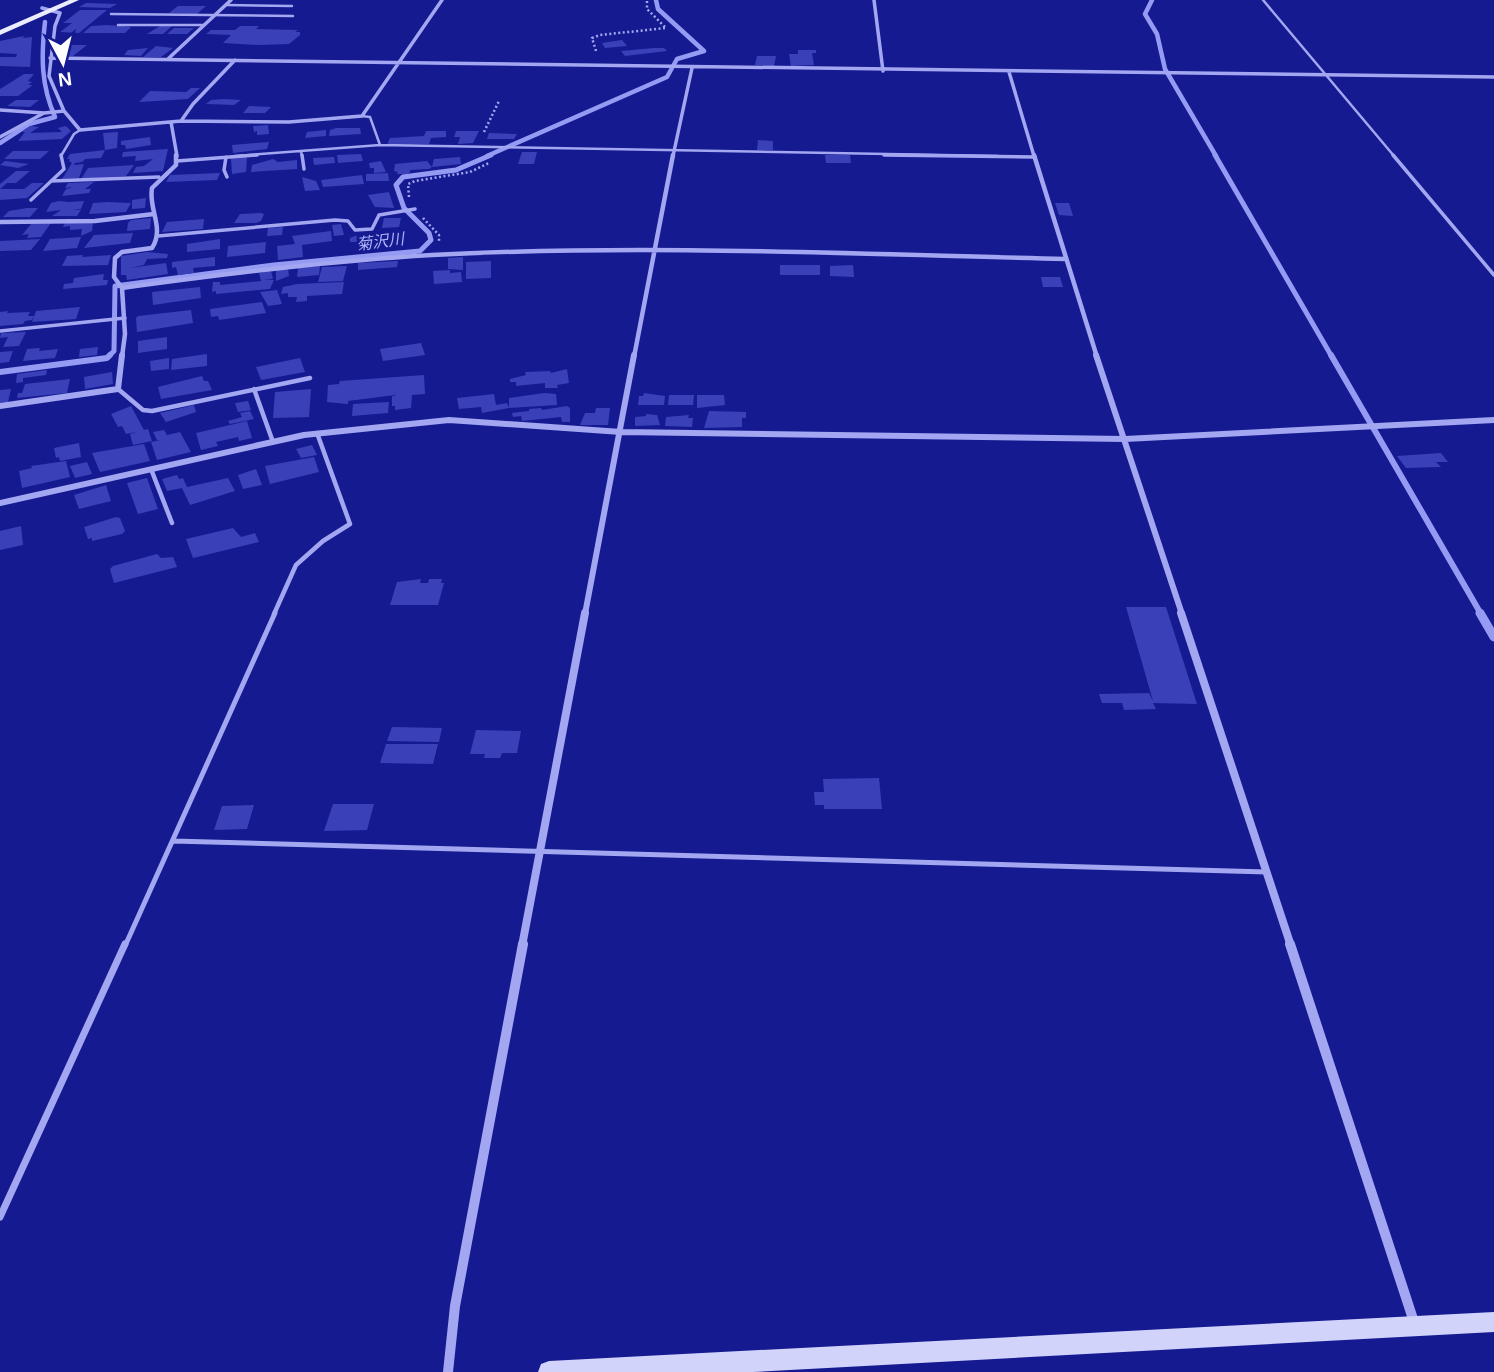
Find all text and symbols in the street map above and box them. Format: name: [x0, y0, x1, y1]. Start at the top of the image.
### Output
north arrow: [28, 28, 98, 98]
text: N: [57, 68, 73, 91]
water label: 菊沢川: [355, 230, 407, 253]

